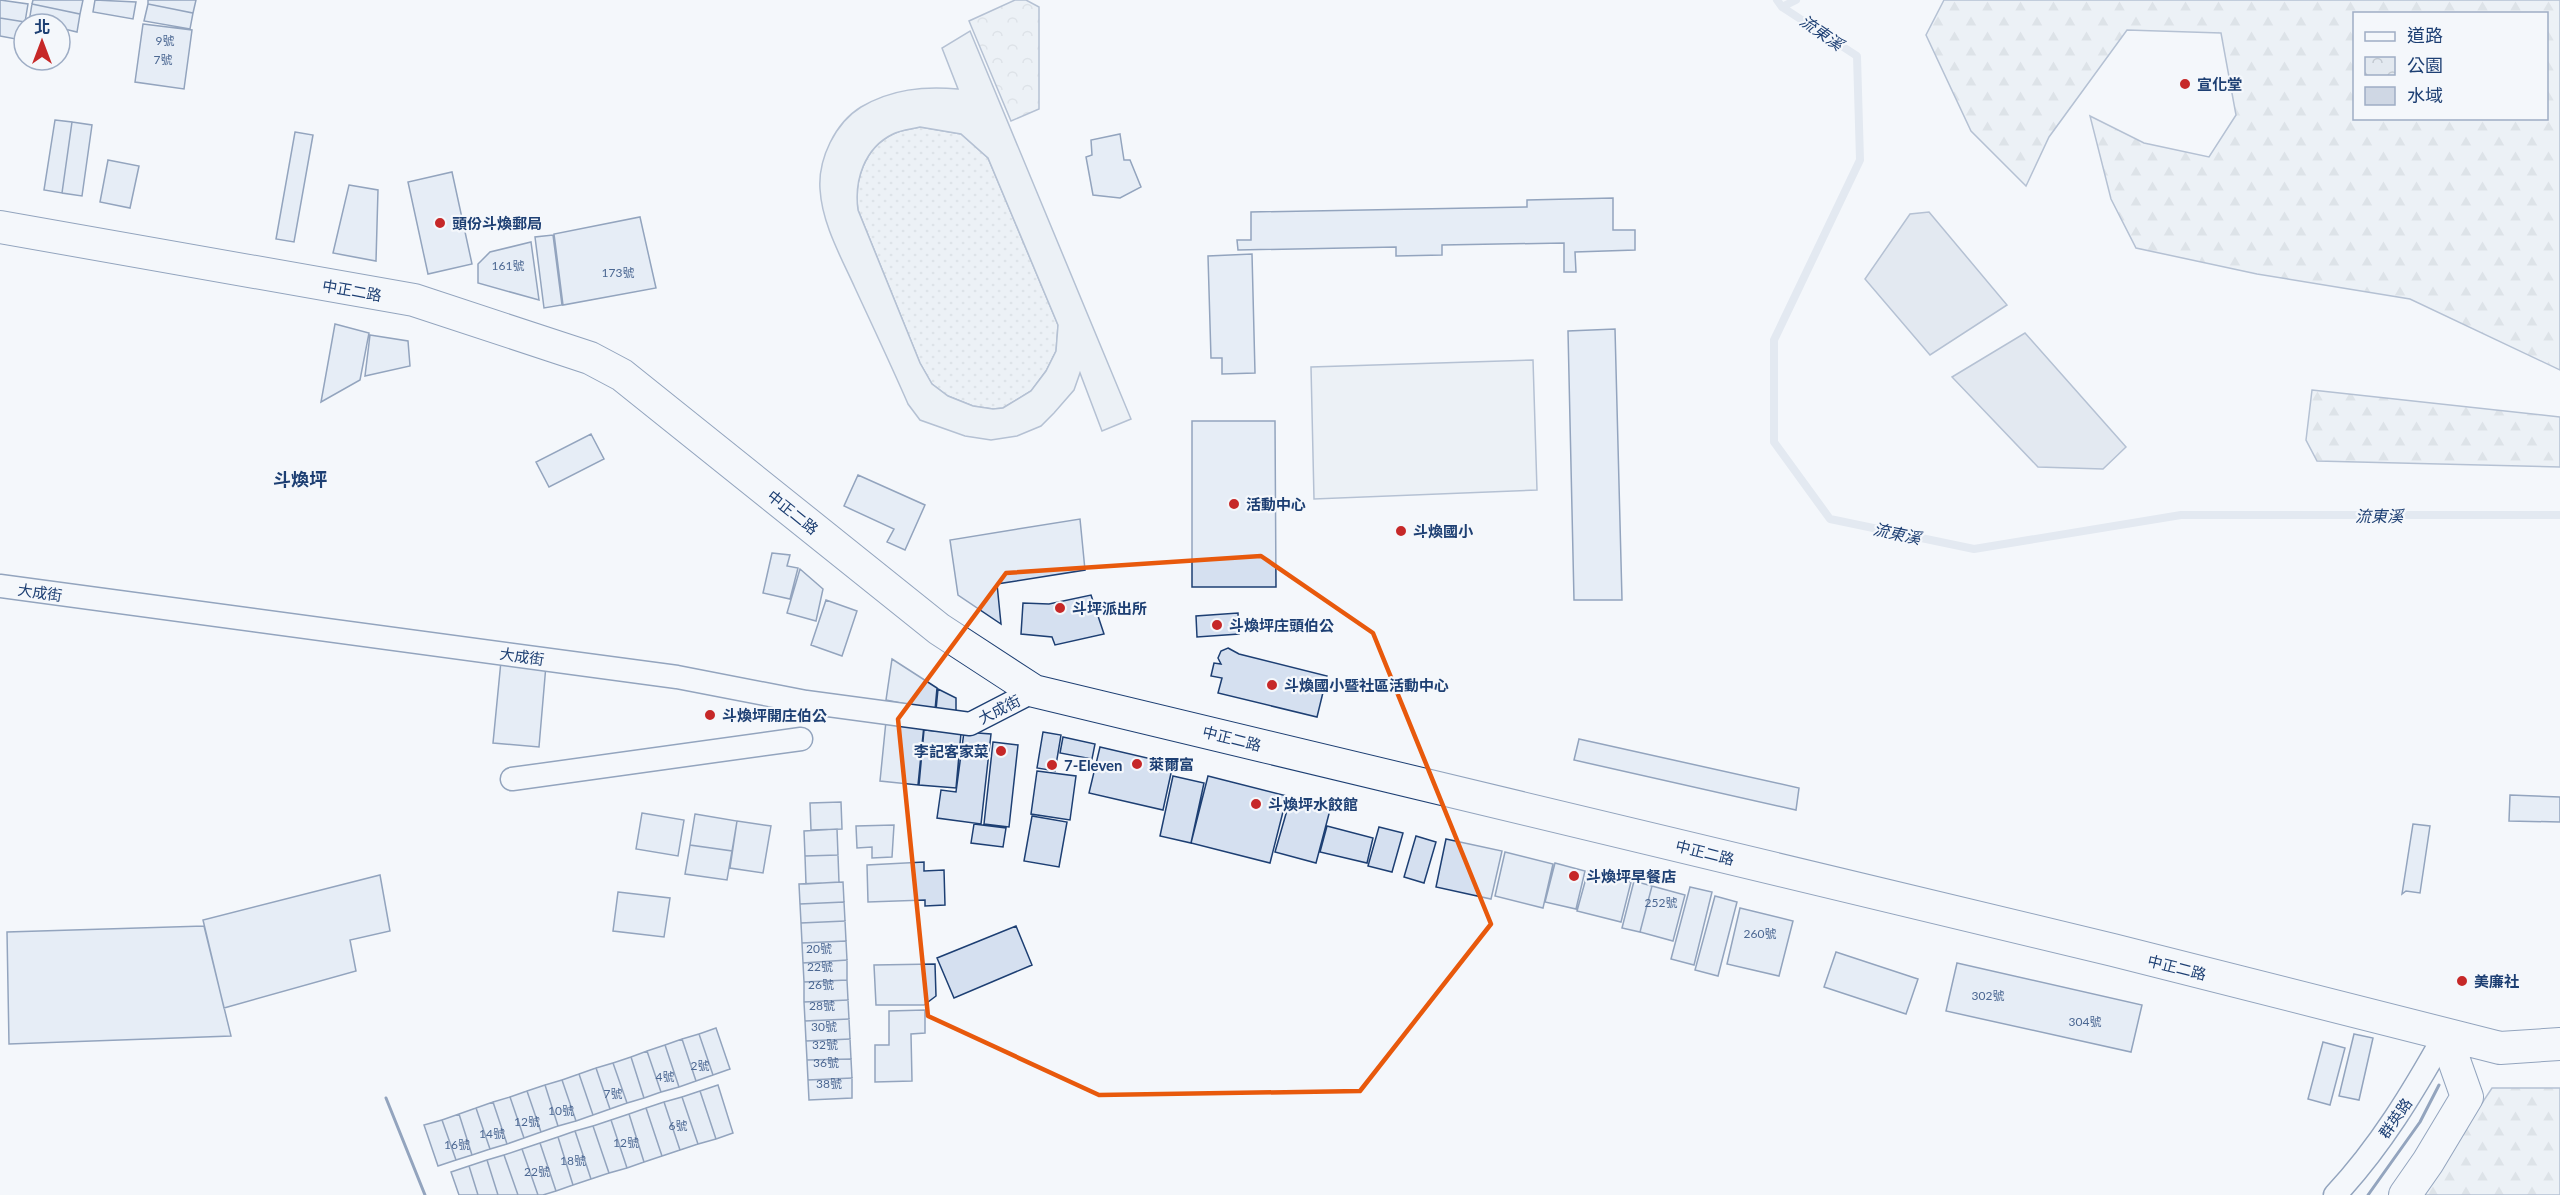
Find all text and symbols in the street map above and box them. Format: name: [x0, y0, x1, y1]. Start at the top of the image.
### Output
water label: 流東溪: [1797, 10, 1849, 55]
north arrow: [12, 12, 72, 72]
legend: [2353, 12, 2548, 120]
text: 北: [34, 17, 50, 36]
text: 道路: [2407, 24, 2443, 46]
house number: 9號: [156, 33, 174, 48]
house number: 7號: [154, 52, 172, 67]
text: 公園: [2407, 54, 2443, 76]
place label: 宣化堂: [2197, 75, 2242, 93]
marker: 宣化堂: [2178, 77, 2192, 91]
text: 水域: [2407, 84, 2443, 106]
place label: 頭份斗煥郵局: [452, 214, 542, 232]
marker: 頭份斗煥郵局: [433, 216, 447, 230]
house number: 161號: [492, 258, 524, 273]
house number: 173號: [602, 265, 634, 280]
street label: 中正二路: [321, 276, 383, 304]
district label: 斗煥坪: [273, 468, 327, 490]
street label: 中正二路: [764, 486, 822, 538]
place label: 活動中心: [1246, 495, 1306, 513]
marker: 活動中心: [1227, 497, 1241, 511]
water label: 流東溪: [2355, 506, 2405, 525]
water label: 流東溪: [1872, 519, 1924, 548]
place label: 斗煥國小: [1413, 522, 1474, 540]
marker: 斗煥國小: [1394, 524, 1408, 538]
street label: 大成街: [16, 580, 64, 604]
place label: 斗坪派出所: [1072, 599, 1147, 617]
marker: 斗坪派出所: [1053, 601, 1067, 615]
place label: 斗煥坪庄頭伯公: [1229, 616, 1334, 634]
marker: 斗煥坪庄頭伯公: [1210, 618, 1224, 632]
street label: 大成街: [498, 644, 546, 668]
place label: 斗煥國小暨社區活動中心: [1284, 676, 1449, 694]
marker: 斗煥國小暨社區活動中心: [1265, 678, 1279, 692]
street label: 大成街: [975, 691, 1023, 727]
place label: 斗煥坪開庄伯公: [722, 706, 827, 724]
marker: 斗煥坪開庄伯公: [703, 708, 717, 722]
street label: 中正二路: [1201, 722, 1263, 754]
place label: 李記客家菜: [914, 742, 989, 760]
marker: 李記客家菜: [994, 744, 1008, 758]
place label: 萊爾富: [1149, 755, 1194, 773]
place label: 7-Eleven: [1064, 756, 1123, 774]
marker: 萊爾富: [1130, 757, 1144, 771]
marker: 7-Eleven: [1045, 758, 1059, 772]
place label: 斗煥坪水餃館: [1268, 795, 1358, 813]
marker: 斗煥坪水餃館: [1249, 797, 1263, 811]
street label: 中正二路: [1674, 836, 1736, 868]
place label: 斗煥坪早餐店: [1586, 867, 1676, 885]
marker: 斗煥坪早餐店: [1567, 869, 1581, 883]
house number: 252號: [1645, 895, 1677, 910]
house number: 260號: [1744, 926, 1776, 941]
house number: 20號: [806, 941, 832, 956]
street label: 中正二路: [2146, 951, 2208, 983]
house number: 22號: [807, 959, 833, 974]
place label: 美廉社: [2474, 972, 2519, 990]
marker: 美廉社: [2455, 974, 2469, 988]
house number: 26號: [808, 977, 834, 992]
house number: 302號: [1972, 988, 2004, 1003]
house number: 28號: [809, 998, 835, 1013]
house number: 304號: [2069, 1014, 2101, 1029]
house number: 30號: [811, 1019, 837, 1034]
house number: 32號: [812, 1037, 838, 1052]
house number: 36號: [813, 1055, 839, 1070]
house number: 2號: [691, 1058, 709, 1073]
house number: 4號: [656, 1069, 674, 1084]
house number: 38號: [816, 1076, 842, 1091]
house number: 7號: [604, 1086, 622, 1101]
street label: 群英路: [2375, 1094, 2415, 1142]
house number: 10號: [548, 1103, 574, 1118]
house number: 12號: [514, 1114, 540, 1129]
house number: 6號: [669, 1118, 687, 1133]
house number: 14號: [479, 1126, 505, 1141]
house number: 12號: [613, 1135, 639, 1150]
house number: 16號: [444, 1137, 470, 1152]
house number: 18號: [560, 1153, 586, 1168]
house number: 22號: [524, 1164, 550, 1179]

